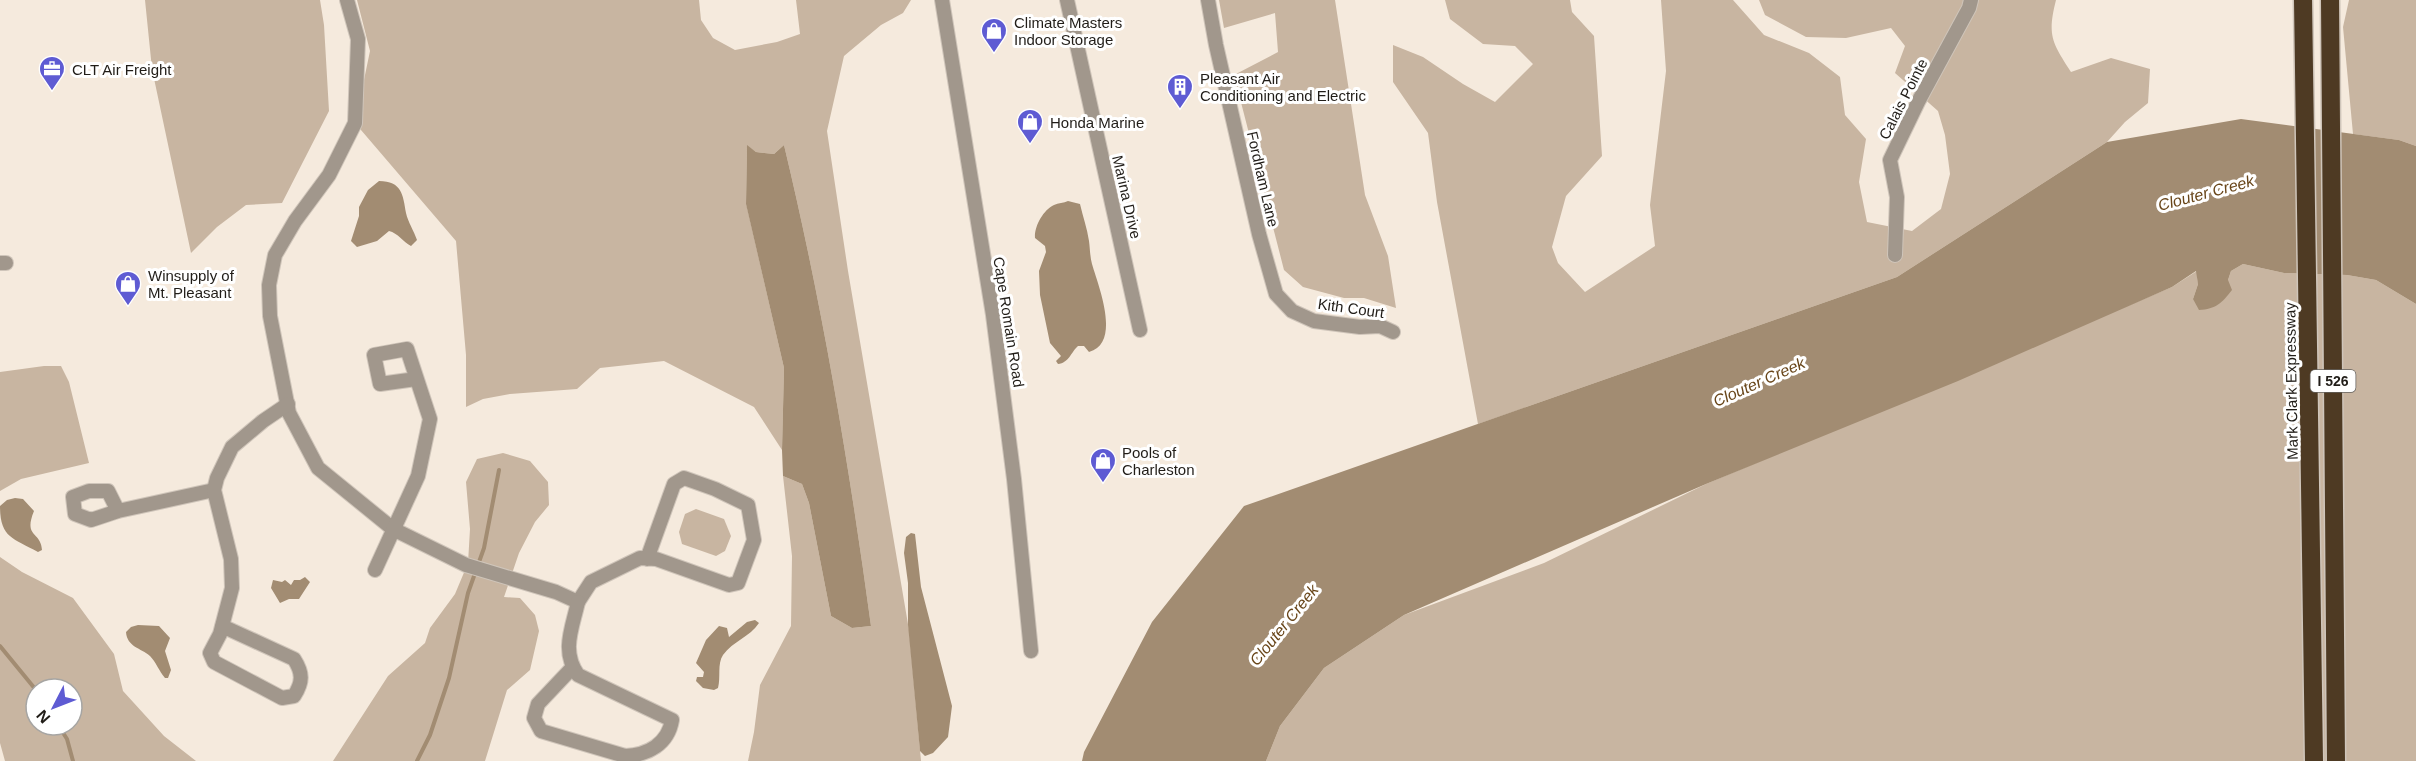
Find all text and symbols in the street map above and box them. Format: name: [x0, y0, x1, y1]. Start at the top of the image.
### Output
place label: Climate Masters Indoor Storage: [1014, 14, 1122, 48]
shop icon: Climate Masters Indoor Storage: [979, 16, 1009, 54]
office icon: CLT Air Freight: [37, 54, 67, 92]
street label: Calais Pointe: [1875, 56, 1931, 142]
place label: CLT Air Freight: [72, 61, 172, 78]
place label: Pleasant Air Conditioning and Electric: [1200, 70, 1366, 104]
building icon: Pleasant Air Conditioning and Electric: [1165, 72, 1195, 110]
shop icon: Honda Marine: [1015, 107, 1045, 145]
place label: Honda Marine: [1050, 114, 1144, 131]
street label: Fordham Lane: [1244, 130, 1282, 228]
street label: Marina Drive: [1109, 154, 1145, 240]
water label: Clouter Creek: [2156, 172, 2257, 214]
street label: Cape Romain Road: [990, 256, 1028, 388]
place label: Winsupply of Mt. Pleasant: [148, 267, 235, 301]
shop icon: Winsupply of Mt. Pleasant: [113, 269, 143, 307]
street label: Kith Court: [1317, 295, 1386, 321]
street label: Mark Clark Expressway: [2281, 302, 2301, 460]
water label: Clouter Creek: [1710, 354, 1808, 410]
road number: I 526: [2310, 370, 2356, 392]
place label: Pools of Charleston: [1122, 444, 1195, 478]
shop icon: Pools of Charleston: [1088, 446, 1118, 484]
water label: Clouter Creek: [1246, 581, 1322, 669]
north arrow: [24, 677, 84, 737]
text: N: [33, 707, 53, 727]

